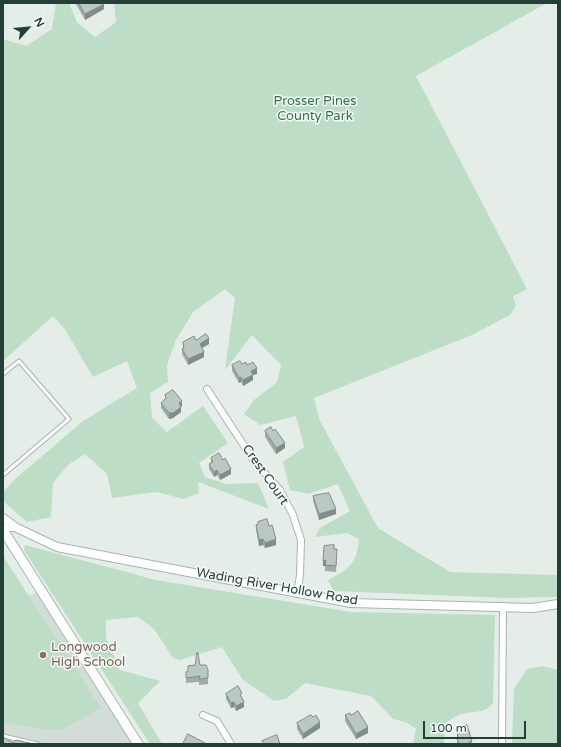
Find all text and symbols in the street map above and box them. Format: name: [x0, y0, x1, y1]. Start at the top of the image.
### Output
north arrow: [8, 8, 48, 48]
text: N: [31, 15, 47, 29]
park label: Prosser Pines County Park: [274, 94, 356, 125]
street label: Crest Court: [238, 442, 292, 508]
street label: Wading River Hollow Road: [195, 565, 359, 609]
place label: Longwood High School: [51, 640, 125, 671]
marker: Longwood High School: [38, 650, 48, 660]
scale bar: [425, 713, 528, 739]
text: 100 m: [430, 721, 467, 735]

